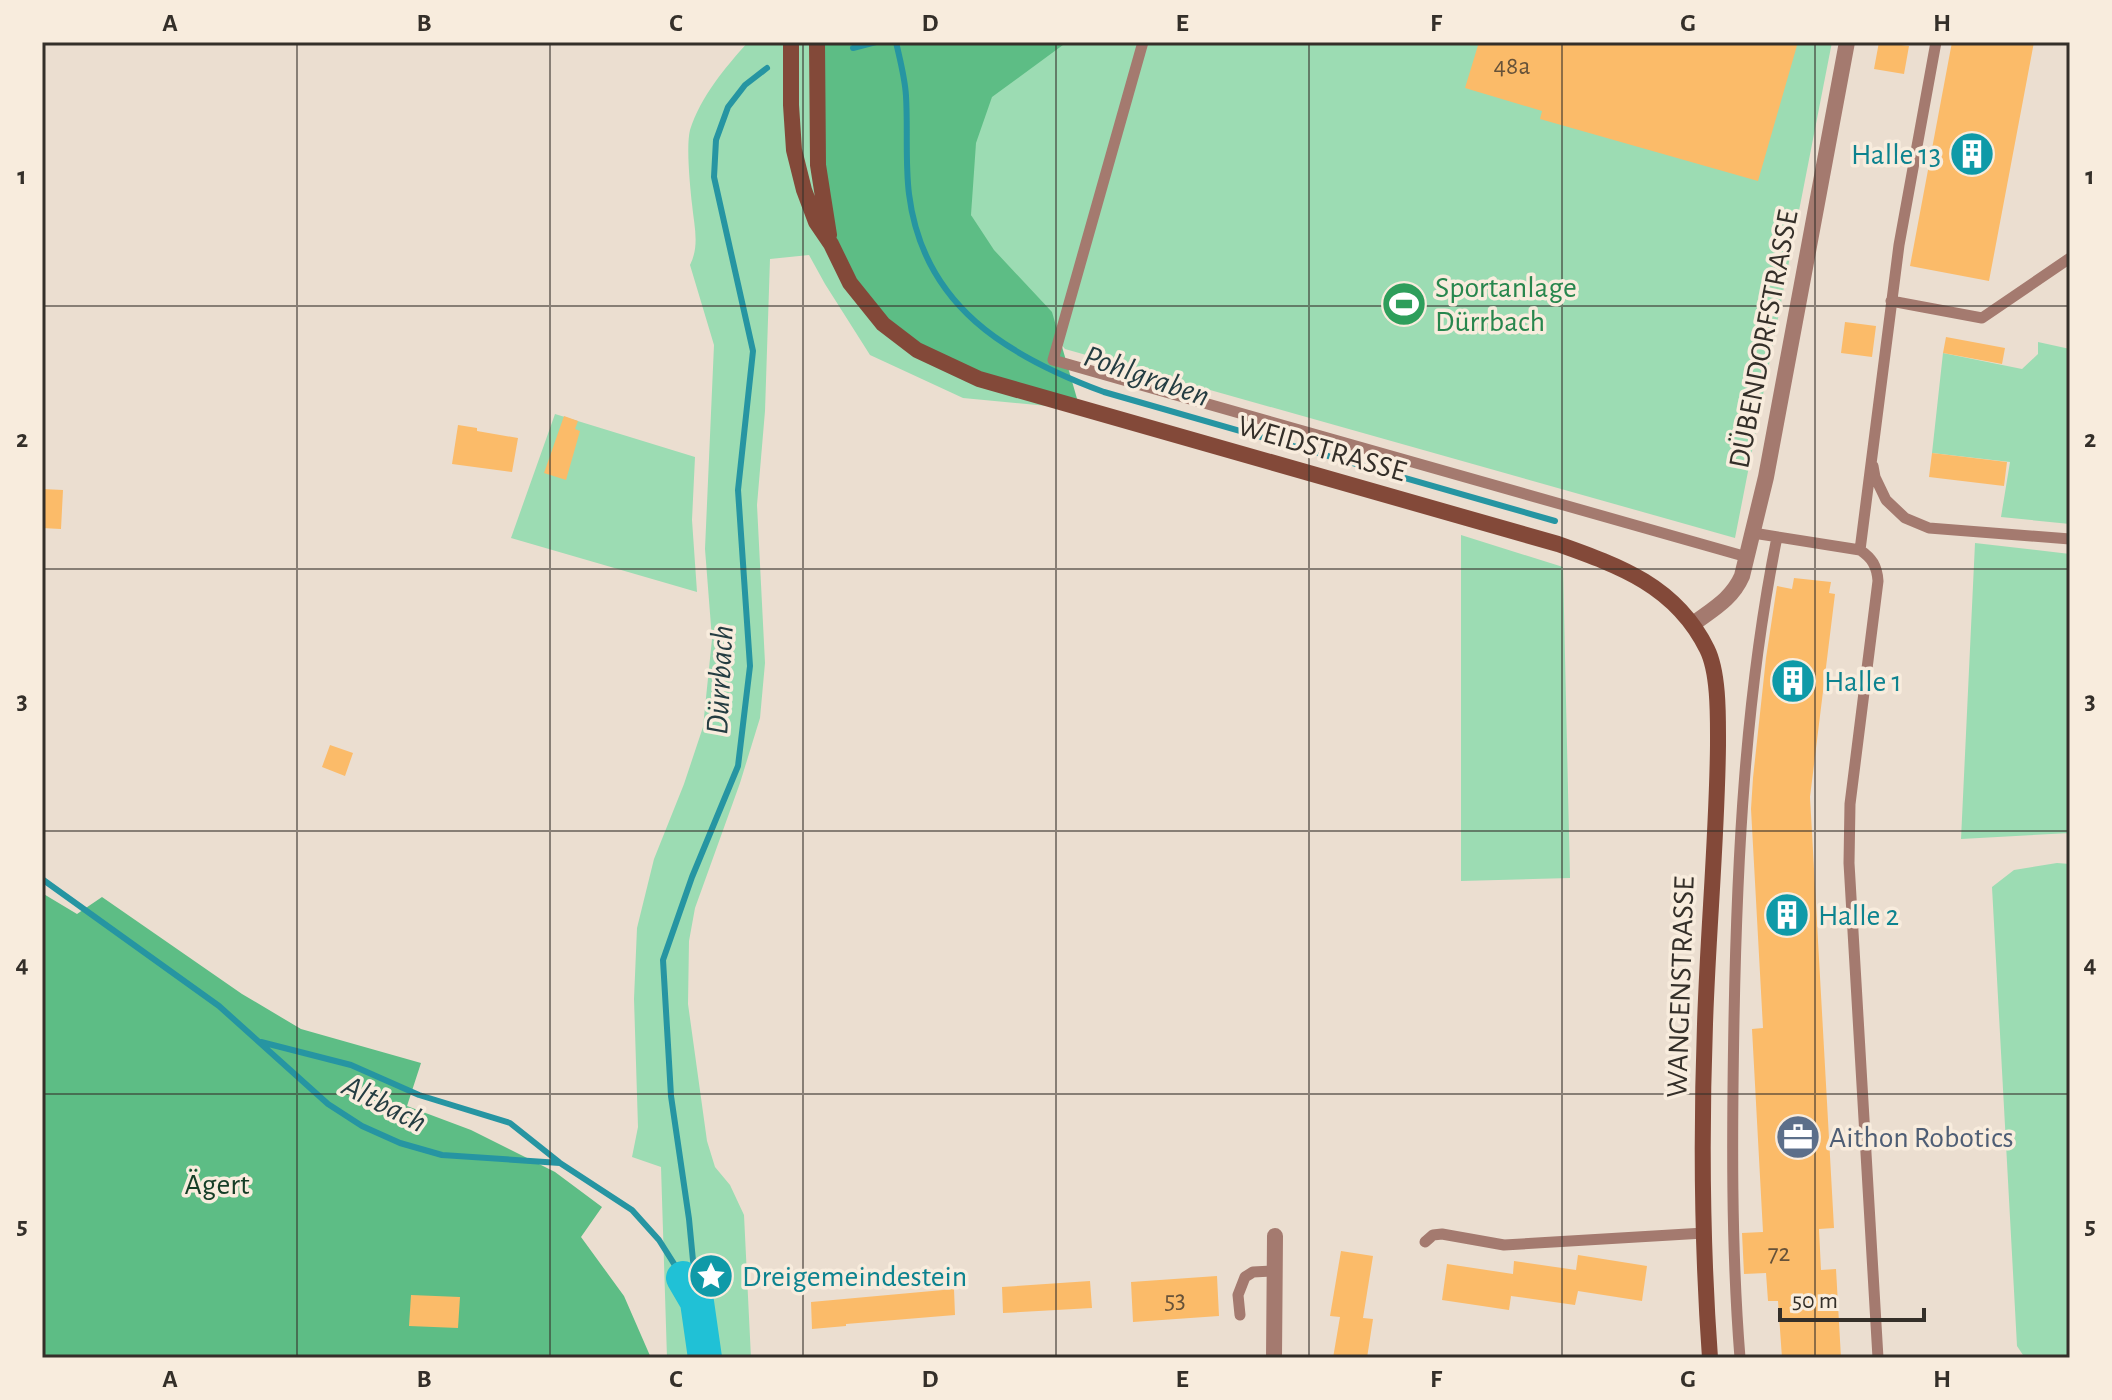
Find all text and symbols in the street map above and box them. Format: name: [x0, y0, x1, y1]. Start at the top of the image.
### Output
text: A: [162, 10, 178, 36]
text: B: [416, 10, 432, 36]
text: C: [669, 10, 683, 36]
text: D: [921, 10, 939, 36]
text: E: [1175, 10, 1189, 36]
text: F: [1430, 10, 1443, 36]
text: G: [1680, 10, 1696, 36]
text: H: [1933, 10, 1951, 36]
house number: 48a: [1494, 53, 1530, 79]
building icon: Halle 13: [1948, 130, 1996, 178]
place label: Halle 13: [1851, 140, 1941, 170]
text: 1: [17, 163, 27, 189]
text: 1: [2085, 163, 2095, 189]
street label: DÜBENDORFSTRASSE: [1723, 207, 1804, 471]
place label: Sportanlage Dürrbach: [1435, 273, 1577, 337]
sports icon: Sportanlage Dürrbach: [1380, 280, 1428, 328]
water label: Pohlgraben: [1080, 340, 1214, 412]
street label: WEIDSTRASSE: [1234, 411, 1409, 487]
text: 2: [16, 426, 28, 452]
text: 2: [2084, 426, 2096, 452]
water label: Dürrbach: [701, 624, 739, 736]
building icon: Halle 1: [1769, 657, 1817, 705]
place label: Halle 1: [1824, 667, 1902, 697]
text: 3: [16, 688, 28, 714]
text: 3: [2084, 688, 2096, 714]
street label: WANGENSTRASSE: [1662, 876, 1700, 1098]
building icon: Halle 2: [1763, 891, 1811, 939]
place label: Halle 2: [1818, 901, 1899, 931]
text: 4: [15, 951, 29, 977]
text: 4: [2083, 951, 2097, 977]
water label: Altbach: [337, 1069, 432, 1138]
office icon: Aithon Robotics: [1774, 1113, 1822, 1161]
place label: Aithon Robotics: [1829, 1123, 2014, 1153]
park label: Ägert: [184, 1169, 250, 1200]
text: 5: [16, 1213, 28, 1239]
text: 5: [2084, 1213, 2096, 1239]
house number: 72: [1768, 1240, 1790, 1266]
place icon: Dreigemeindestein: [687, 1252, 735, 1300]
place label: Dreigemeindestein: [742, 1262, 967, 1292]
scale bar: [1780, 1272, 1924, 1322]
house number: 53: [1164, 1287, 1186, 1313]
text: 50 m: [1792, 1289, 1838, 1313]
text: A: [162, 1366, 178, 1392]
text: B: [416, 1366, 432, 1392]
text: C: [669, 1366, 683, 1392]
text: D: [921, 1366, 939, 1392]
text: E: [1175, 1366, 1189, 1392]
text: F: [1430, 1366, 1443, 1392]
text: G: [1680, 1366, 1696, 1392]
text: H: [1933, 1366, 1951, 1392]

